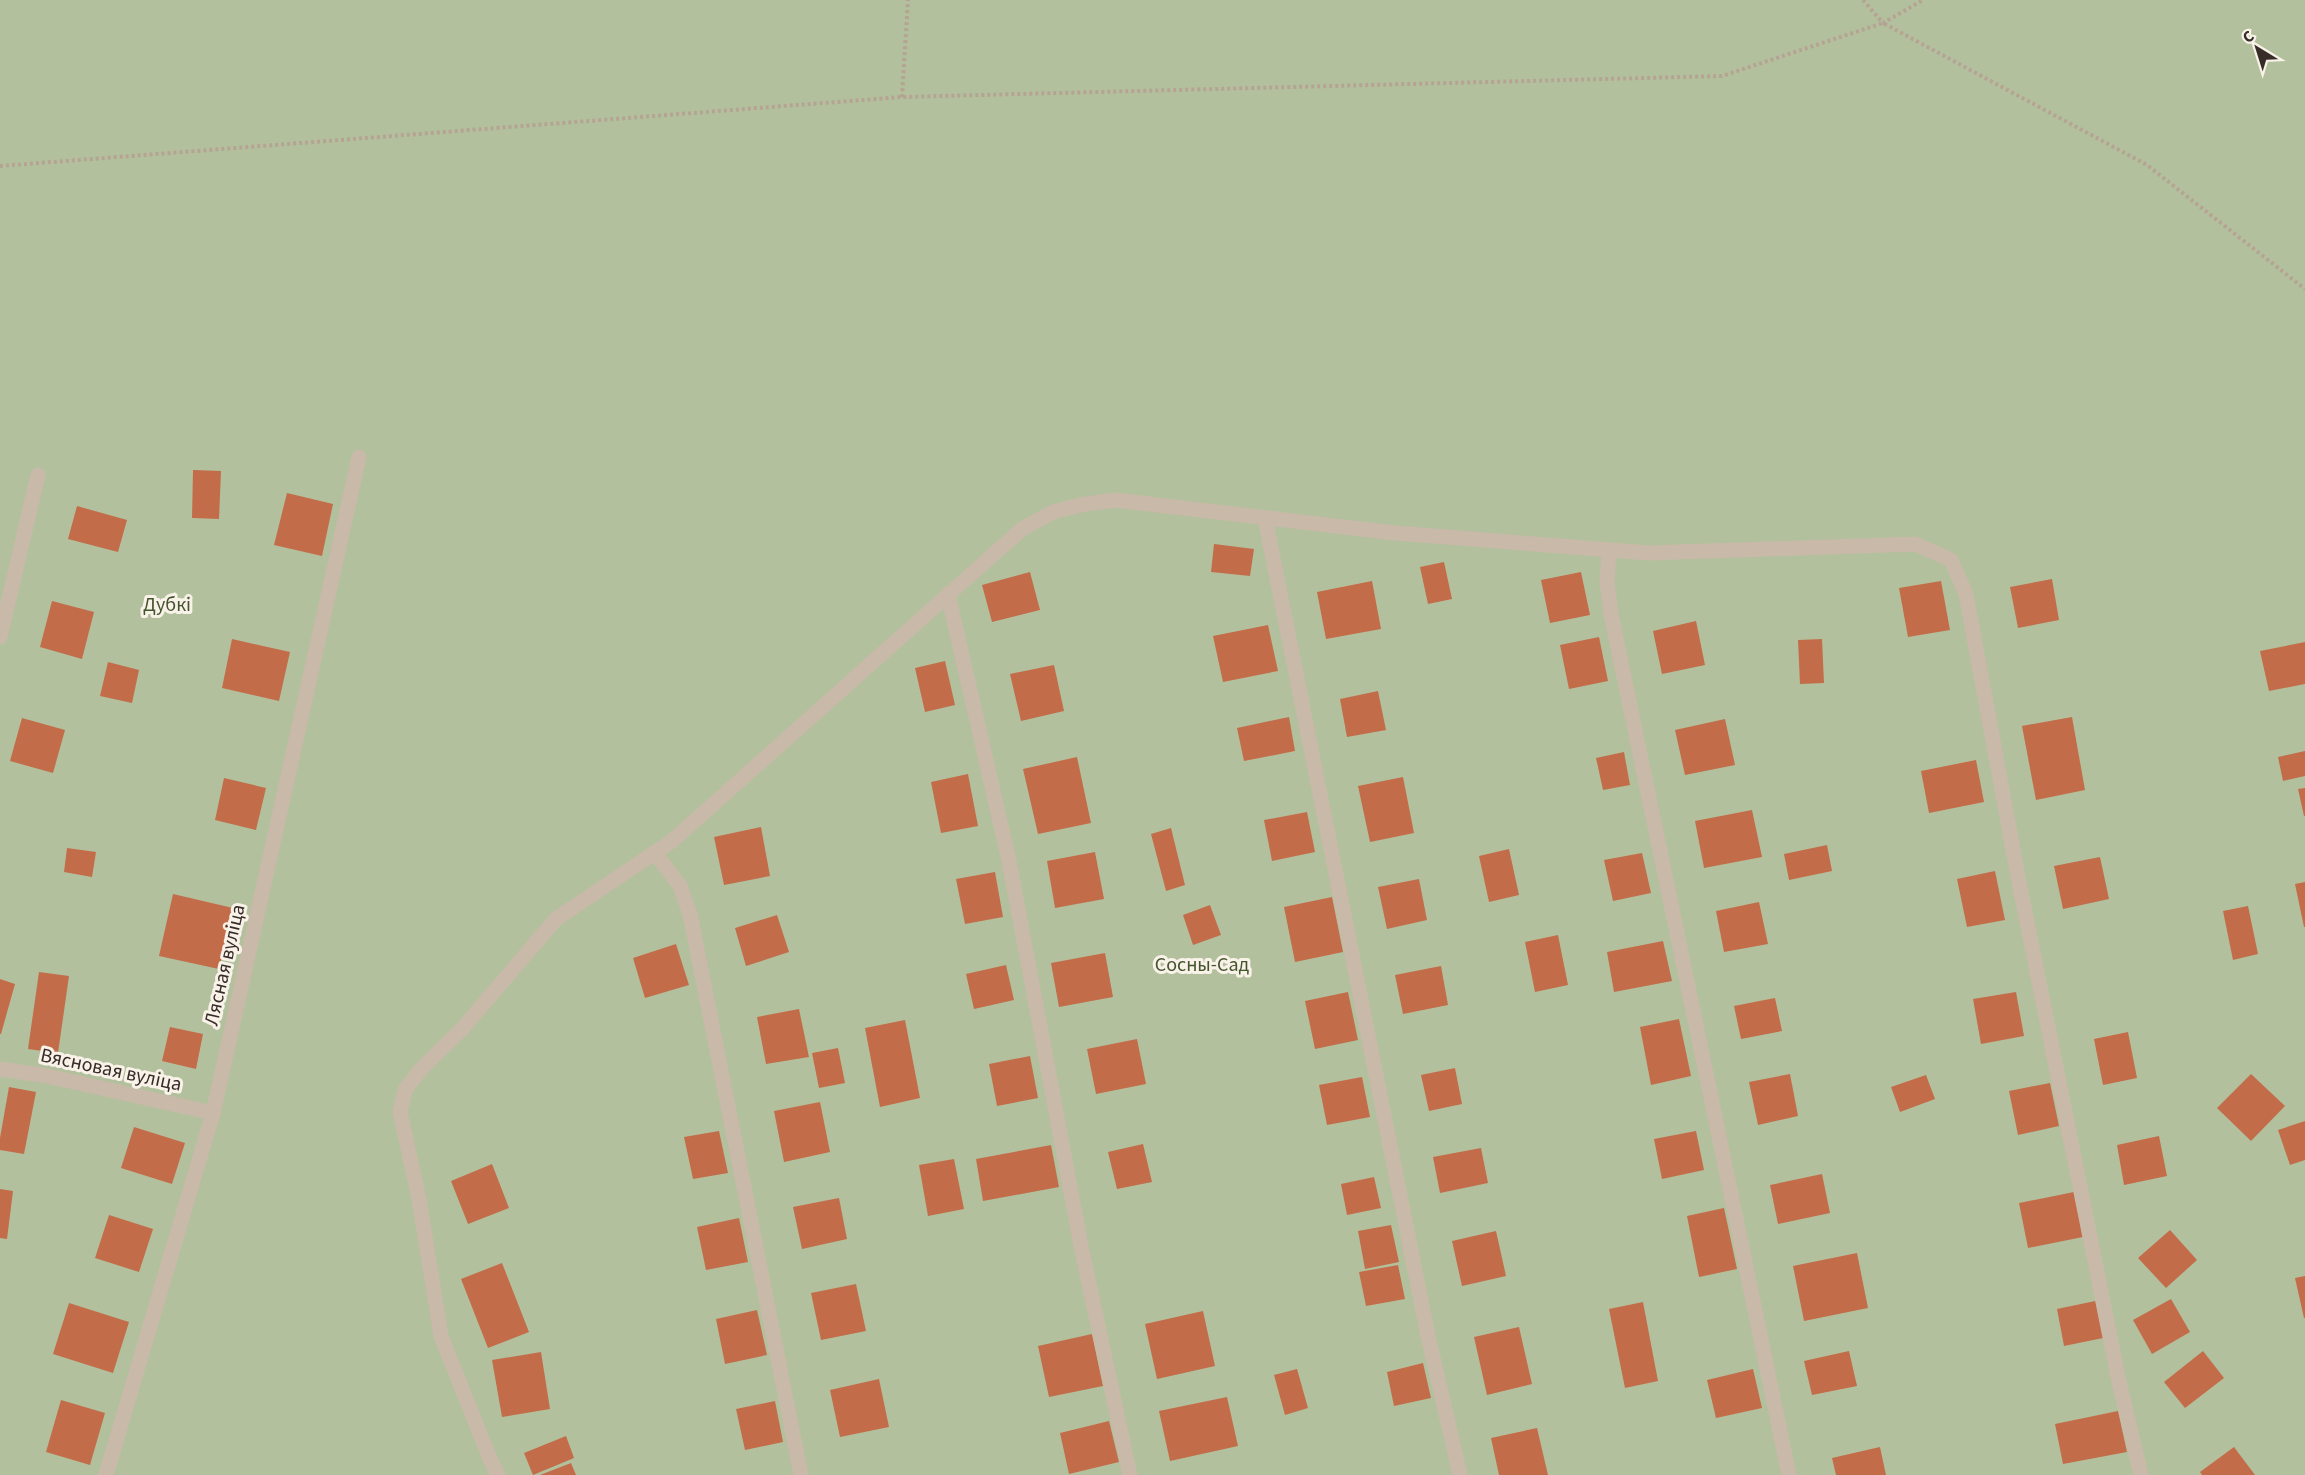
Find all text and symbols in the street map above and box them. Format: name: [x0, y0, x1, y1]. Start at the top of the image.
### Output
north arrow: [2227, 18, 2287, 78]
text: С: [2238, 25, 2259, 49]
park label: Дубкі: [143, 591, 191, 619]
street label: Лясная вуліца: [197, 902, 253, 1028]
park label: Сосны-Сад: [1155, 951, 1250, 979]
street label: Вясновая вуліца: [38, 1041, 184, 1099]

